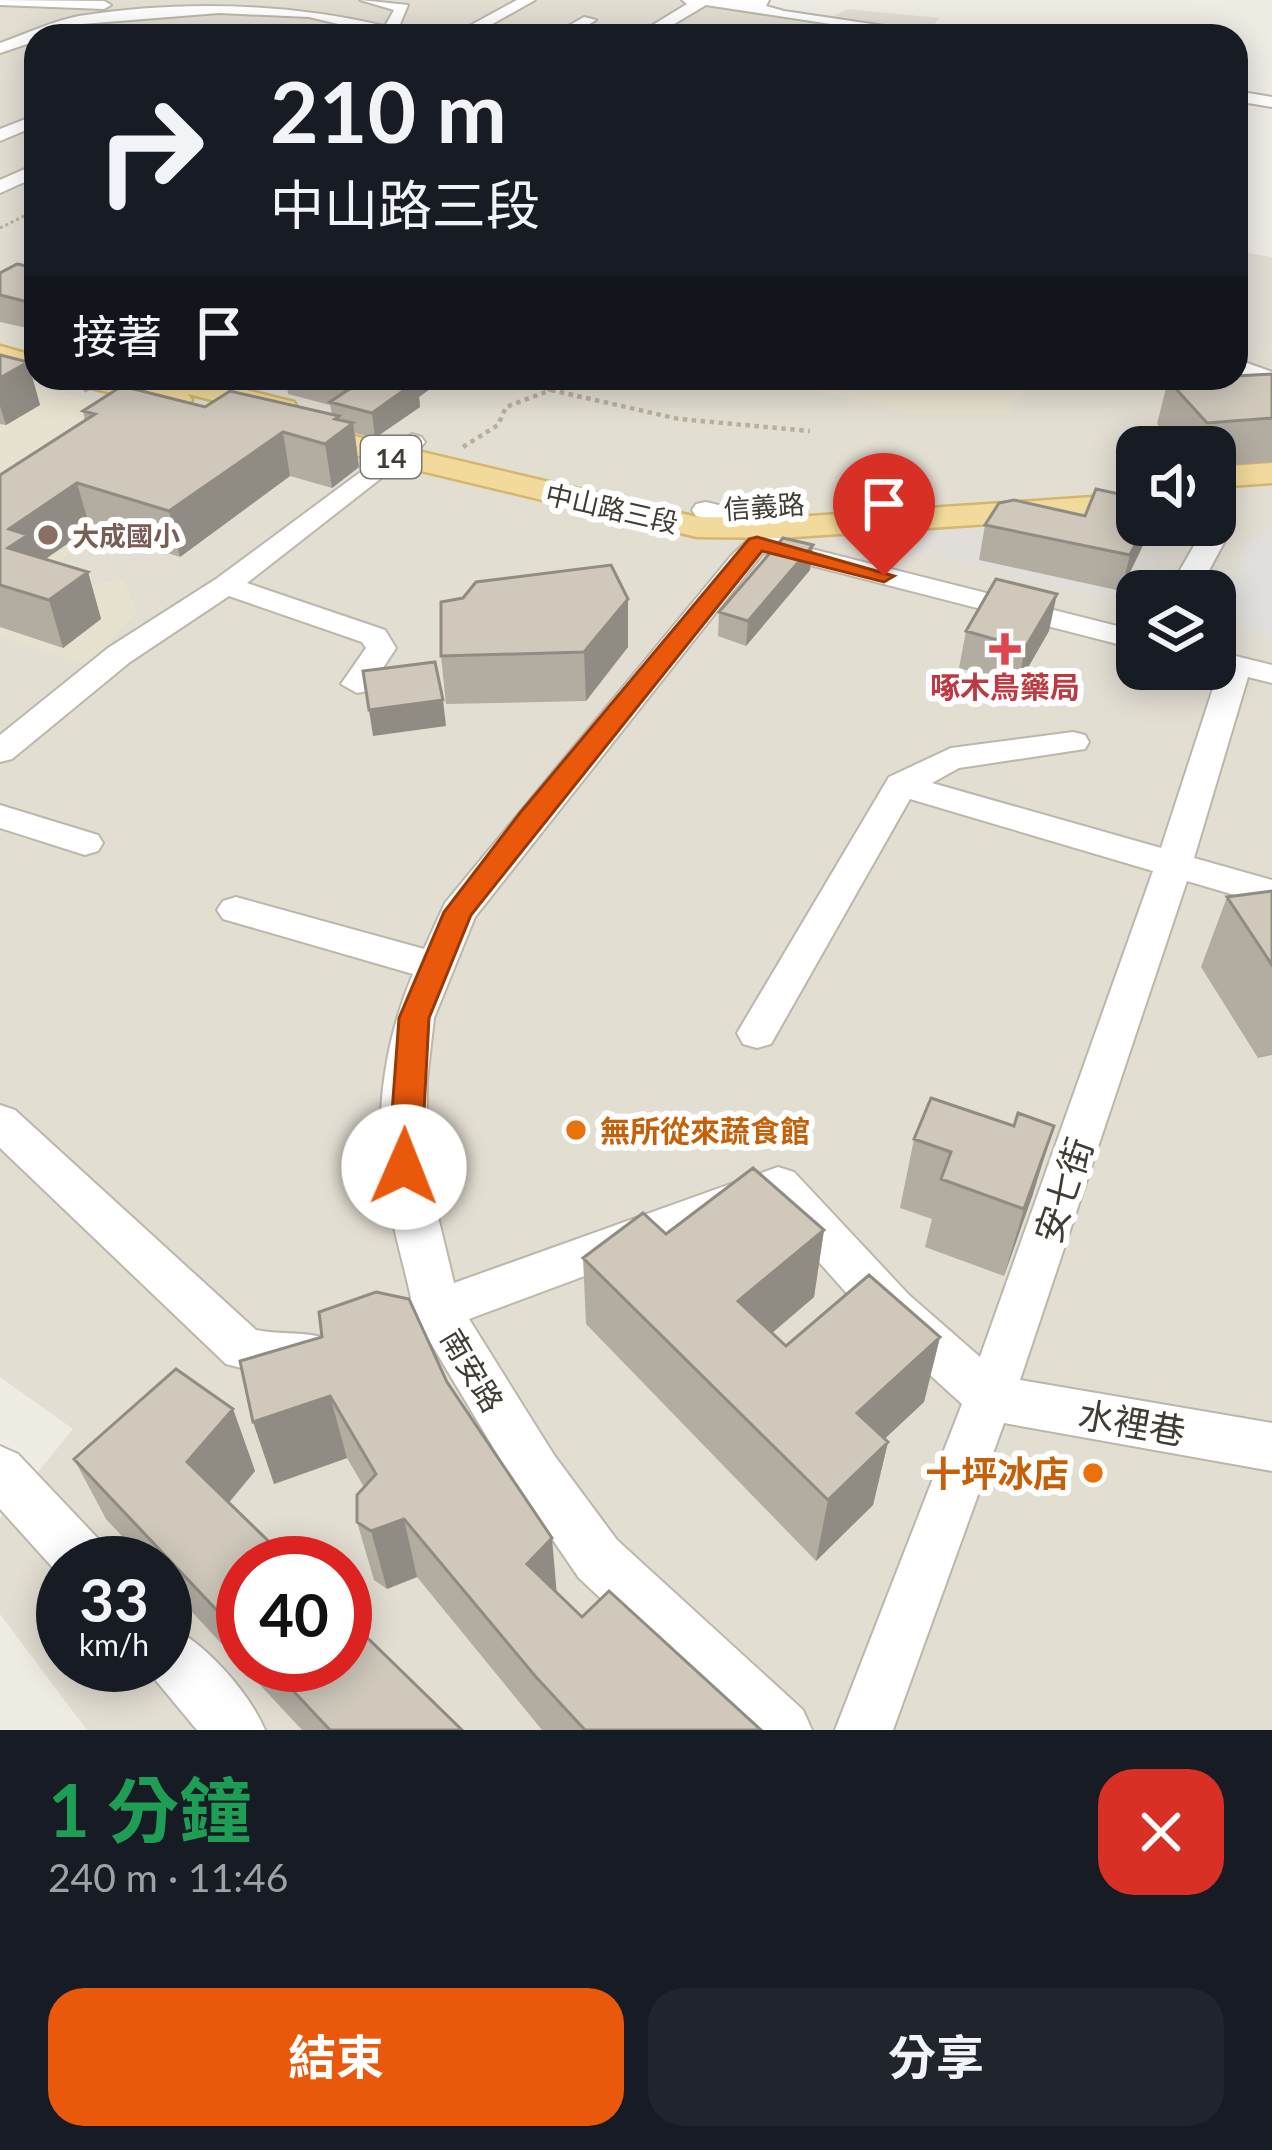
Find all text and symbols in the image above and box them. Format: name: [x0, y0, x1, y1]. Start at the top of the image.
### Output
text: 210 m: [270, 60, 507, 161]
icon: right: [72, 72, 228, 228]
text: 中山路三段: [270, 172, 540, 237]
icon: arrive: [186, 300, 252, 366]
text: 接著: [72, 309, 162, 363]
map controls: [1116, 426, 1236, 690]
button: sound: [1116, 426, 1236, 546]
road number: 14: [361, 436, 421, 478]
pin: [833, 453, 935, 576]
icon: arrive: [851, 471, 917, 537]
street label: 中山路三段: [543, 477, 681, 539]
street label: 信義路: [722, 487, 806, 525]
place label: 大成國小: [72, 519, 180, 552]
marker: 大成國小: [35, 522, 61, 548]
button: layers: [1116, 570, 1236, 690]
marker: 啄木鳥藥局: [992, 636, 1018, 662]
place label: 啄木鳥藥局: [930, 668, 1080, 704]
position arrow: [341, 1104, 467, 1230]
place label: 無所從來蔬食館: [600, 1112, 810, 1148]
marker: 無所從來蔬食館: [563, 1117, 589, 1143]
street label: 安七街: [1025, 1132, 1101, 1248]
street label: 南安路: [434, 1322, 512, 1418]
street label: 水裡巷: [1075, 1391, 1189, 1453]
place label: 十坪冰店: [925, 1451, 1069, 1495]
marker: 十坪冰店: [1080, 1460, 1106, 1486]
speed limit sign: 40: [216, 1536, 372, 1692]
text: 33: [79, 1563, 149, 1635]
text: km/h: [79, 1626, 149, 1662]
text: 1 分鐘: [48, 1766, 251, 1852]
button: close: [1098, 1769, 1224, 1895]
text: 240 m · 11:46: [48, 1854, 288, 1900]
button: 結束: [48, 1988, 624, 2126]
button: 分享: [648, 1988, 1224, 2126]

